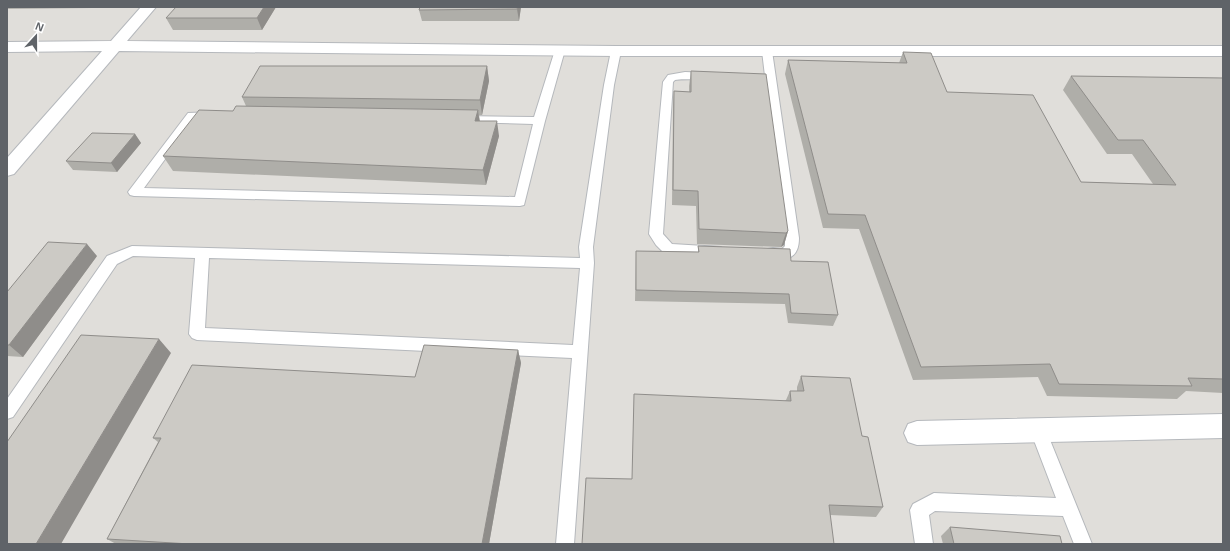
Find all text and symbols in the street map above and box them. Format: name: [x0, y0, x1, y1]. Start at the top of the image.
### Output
north arrow: [16, 16, 56, 56]
text: N: [34, 20, 45, 34]

